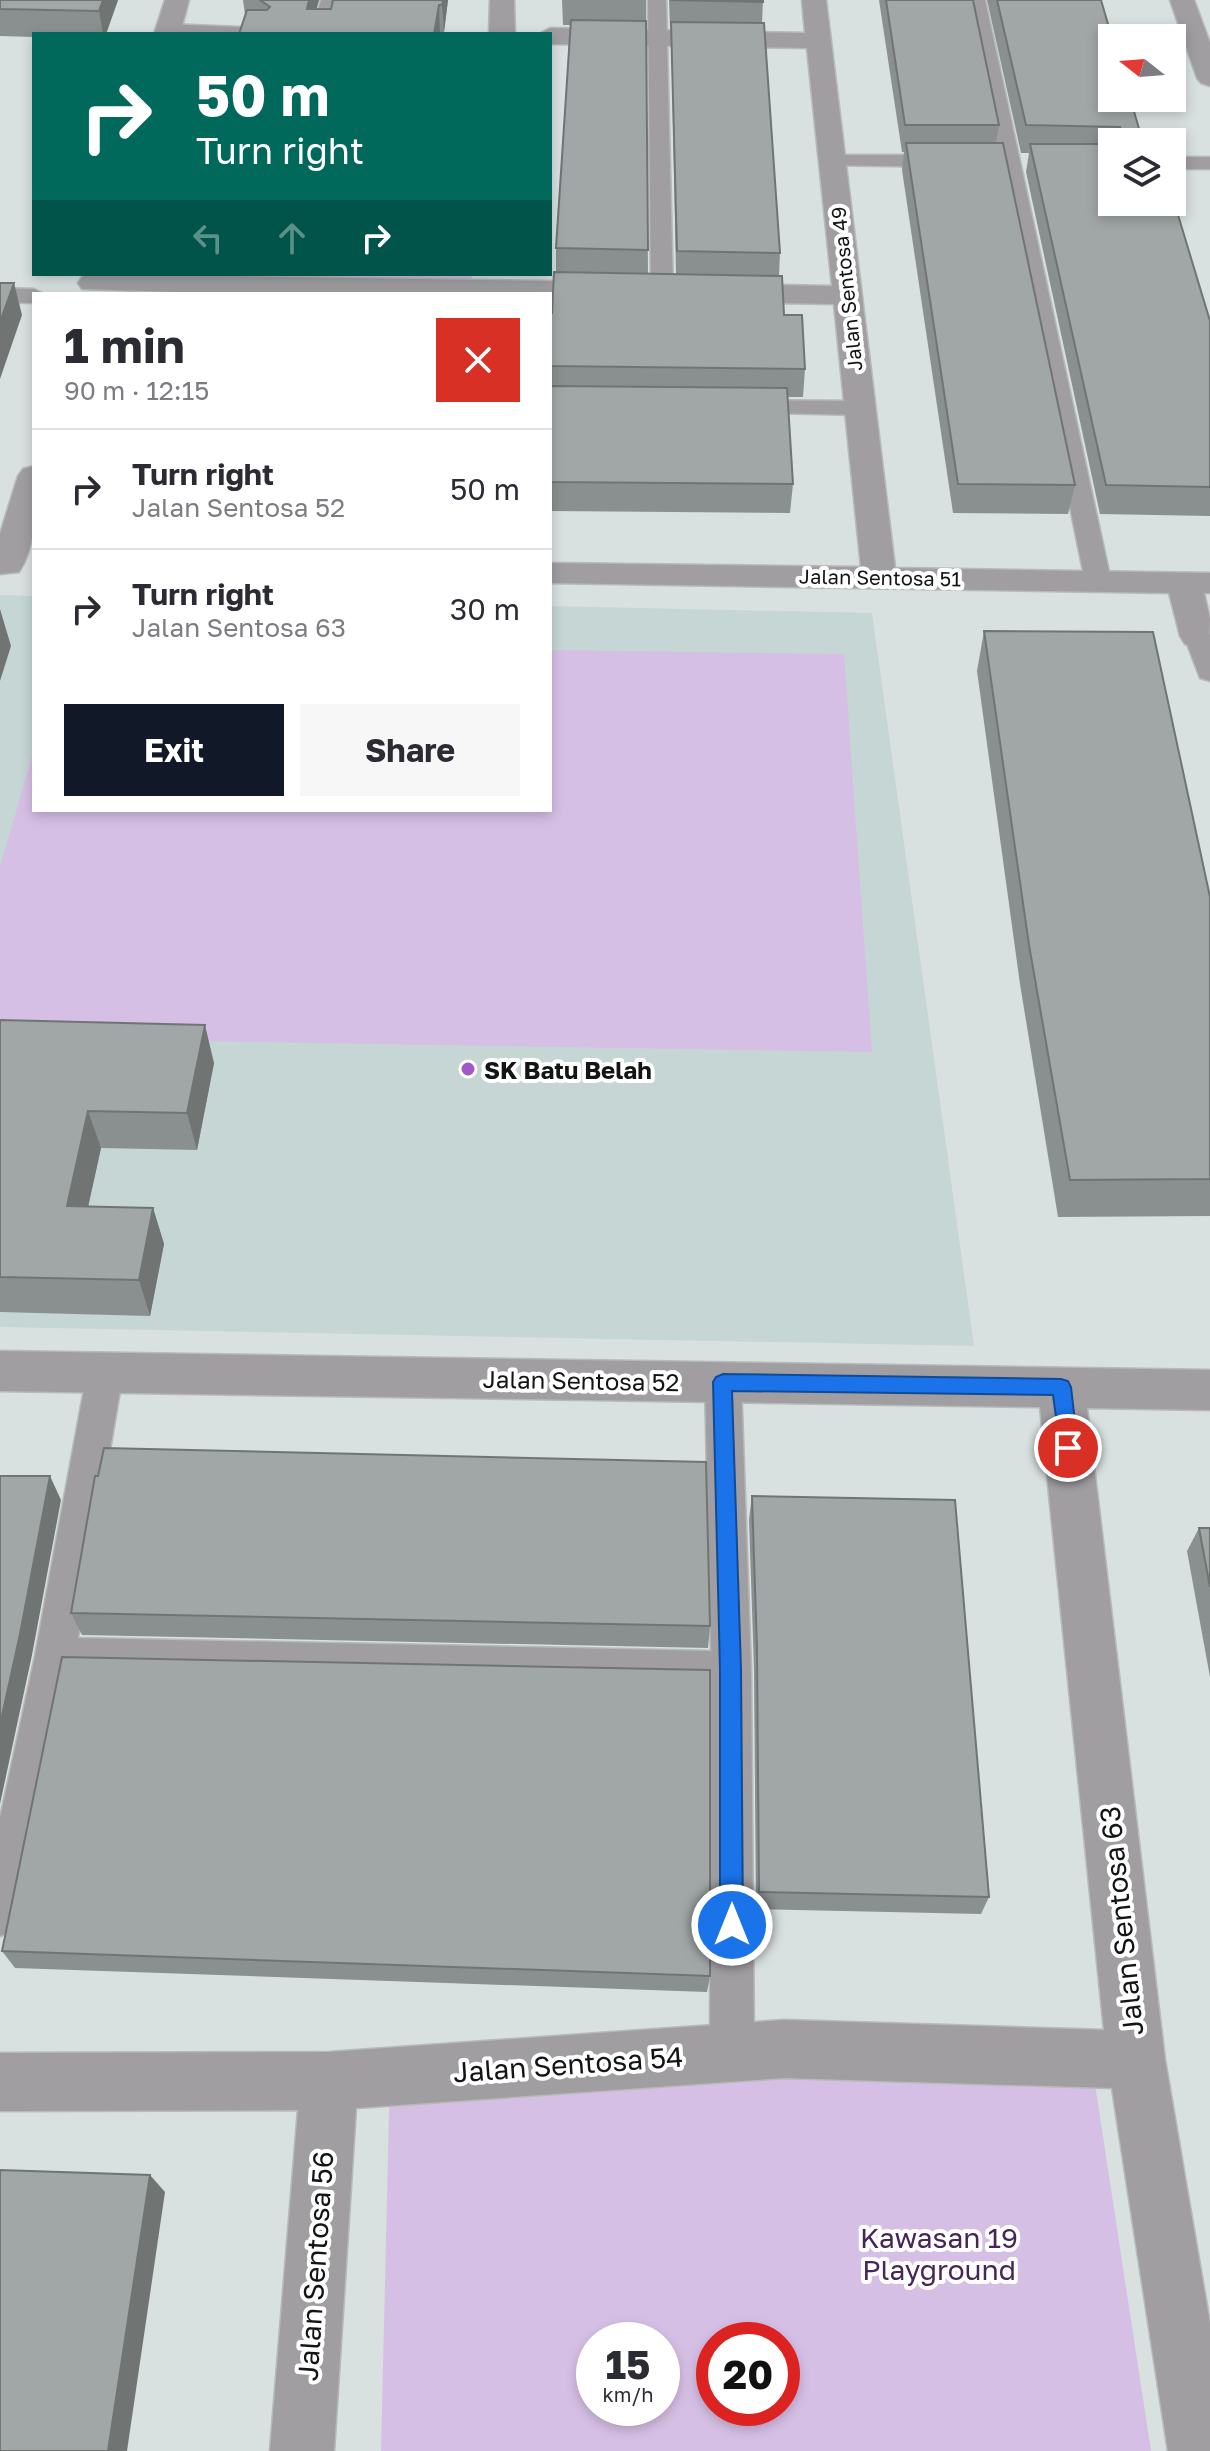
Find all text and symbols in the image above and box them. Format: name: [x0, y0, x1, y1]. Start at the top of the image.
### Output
north arrow: [1098, 24, 1186, 112]
map controls: [1098, 24, 1186, 216]
text: 50 m: [196, 61, 330, 128]
icon: right: [64, 64, 168, 168]
button: layers: [1098, 128, 1186, 216]
text: Turn right: [196, 129, 364, 172]
street label: Jalan Sentosa 49: [825, 206, 867, 372]
icon: left: [186, 216, 230, 260]
icon: ahead: [270, 216, 314, 260]
icon: right: [354, 216, 398, 260]
text: 1 min: [64, 316, 185, 374]
button: close: [436, 318, 520, 402]
text: 90 m · 12:15: [64, 375, 209, 406]
text: Turn right: [132, 456, 274, 492]
icon: right: [64, 467, 108, 511]
text: 50 m: [450, 471, 520, 507]
text: Jalan Sentosa 52: [132, 492, 345, 523]
street label: Jalan Sentosa 51: [799, 564, 962, 590]
text: Turn right: [132, 576, 274, 612]
icon: right: [64, 587, 108, 631]
text: 30 m: [450, 591, 520, 627]
text: Jalan Sentosa 63: [132, 612, 346, 643]
button: Exit: [64, 704, 284, 796]
button: Share: [300, 704, 520, 796]
place label: SK Batu Belah: [484, 1055, 652, 1084]
marker: SK Batu Belah: [459, 1060, 477, 1078]
street label: Jalan Sentosa 52: [482, 1364, 680, 1396]
pin: [1034, 1414, 1102, 1482]
icon: arrive: [1046, 1426, 1090, 1470]
street label: Jalan Sentosa 63: [1093, 1805, 1149, 2037]
position arrow: [690, 1883, 774, 1967]
street label: Jalan Sentosa 54: [452, 2040, 684, 2088]
street label: Jalan Sentosa 56: [291, 2150, 339, 2382]
park label: Kawasan 19 Playground: [860, 2221, 1018, 2286]
speed limit sign: 20: [696, 2322, 800, 2426]
text: 15: [606, 2340, 651, 2388]
text: km/h: [603, 2382, 653, 2406]

